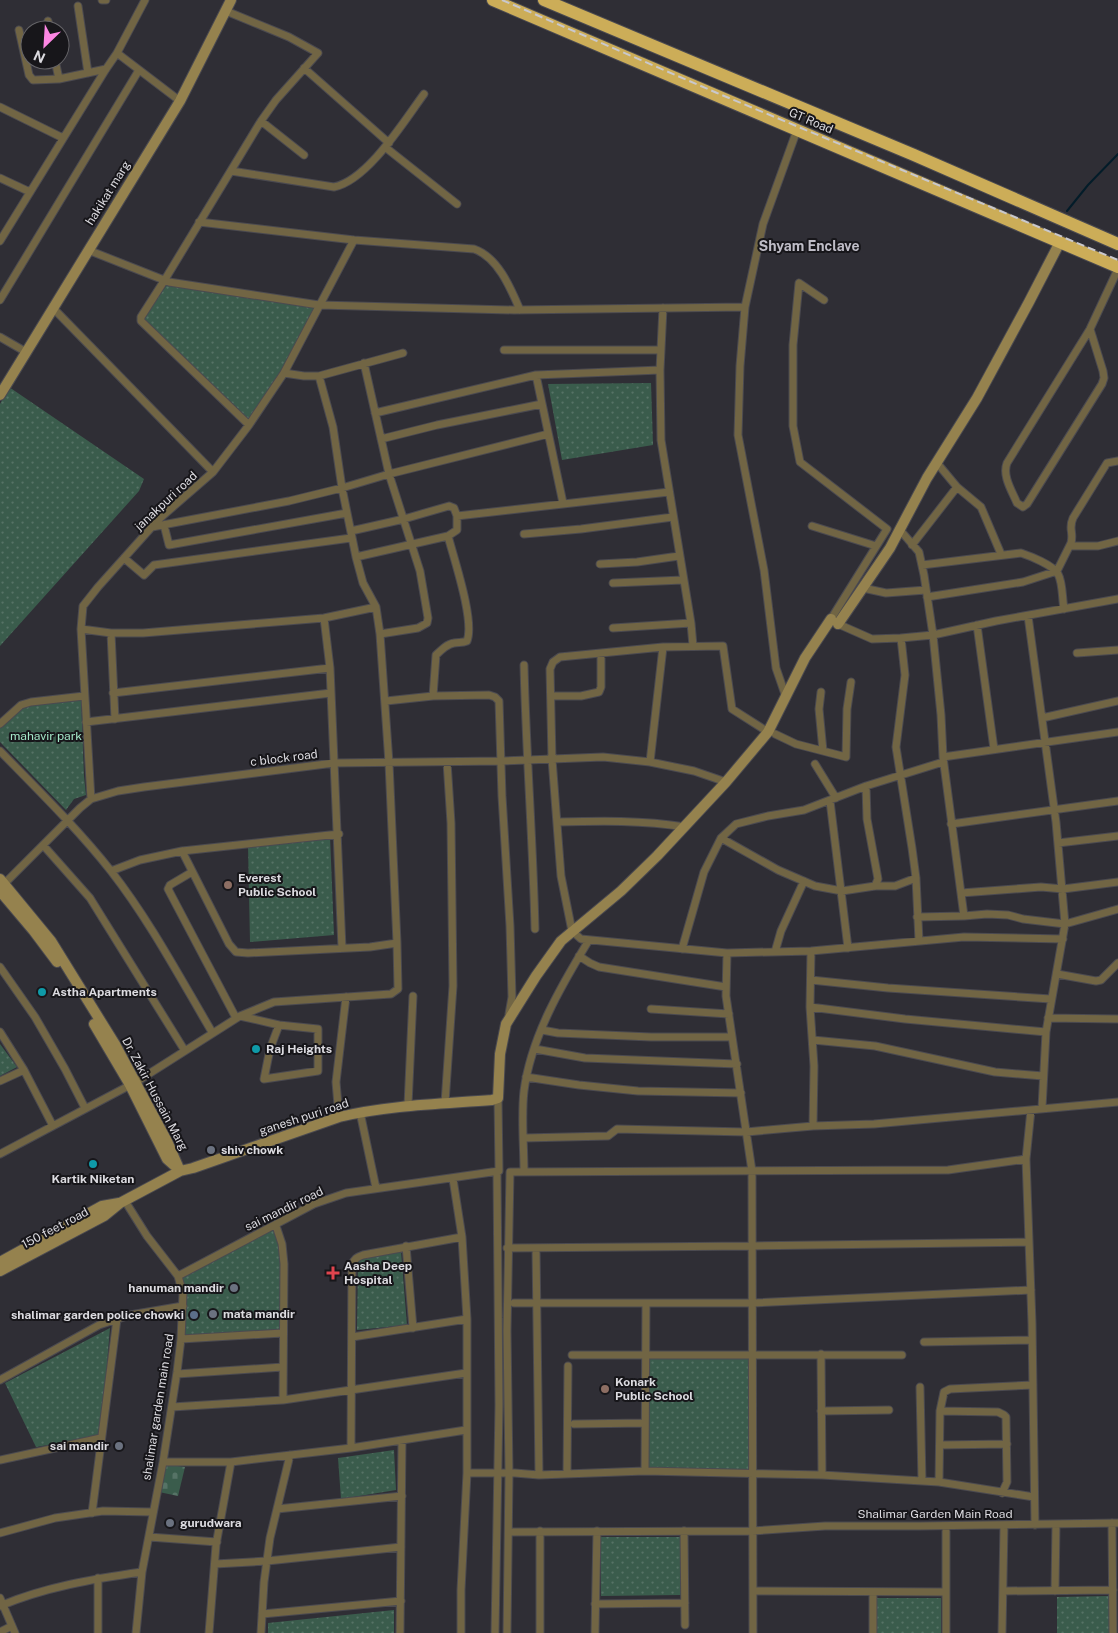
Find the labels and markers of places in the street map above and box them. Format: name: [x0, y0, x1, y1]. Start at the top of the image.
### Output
place label: Everest Public School: [238, 871, 316, 899]
marker: Everest Public School: [222, 879, 234, 891]
place label: Astha Apartments: [52, 985, 157, 999]
marker: Astha Apartments: [36, 986, 48, 998]
place label: Raj Heights: [266, 1042, 332, 1056]
marker: Raj Heights: [250, 1043, 262, 1055]
place label: shiv chowk: [221, 1143, 283, 1157]
marker: shiv chowk: [205, 1144, 217, 1156]
marker: Kartik Niketan: [87, 1158, 99, 1170]
place label: Kartik Niketan: [52, 1172, 134, 1186]
place label: Aasha Deep Hospital: [344, 1259, 412, 1287]
marker: Aasha Deep Hospital: [326, 1266, 340, 1280]
place label: hanuman mandir: [128, 1281, 224, 1295]
marker: hanuman mandir: [228, 1282, 240, 1294]
place label: mata mandir: [223, 1307, 295, 1321]
place label: shalimar garden police chowki: [11, 1308, 184, 1322]
marker: mata mandir: [207, 1308, 219, 1320]
marker: shalimar garden police chowki: [188, 1309, 200, 1321]
place label: Konark Public School: [615, 1375, 693, 1403]
marker: Konark Public School: [599, 1383, 611, 1395]
place label: sai mandir: [50, 1439, 109, 1453]
marker: sai mandir: [113, 1440, 125, 1452]
place label: gurudwara: [180, 1516, 242, 1530]
marker: gurudwara: [164, 1517, 176, 1529]

